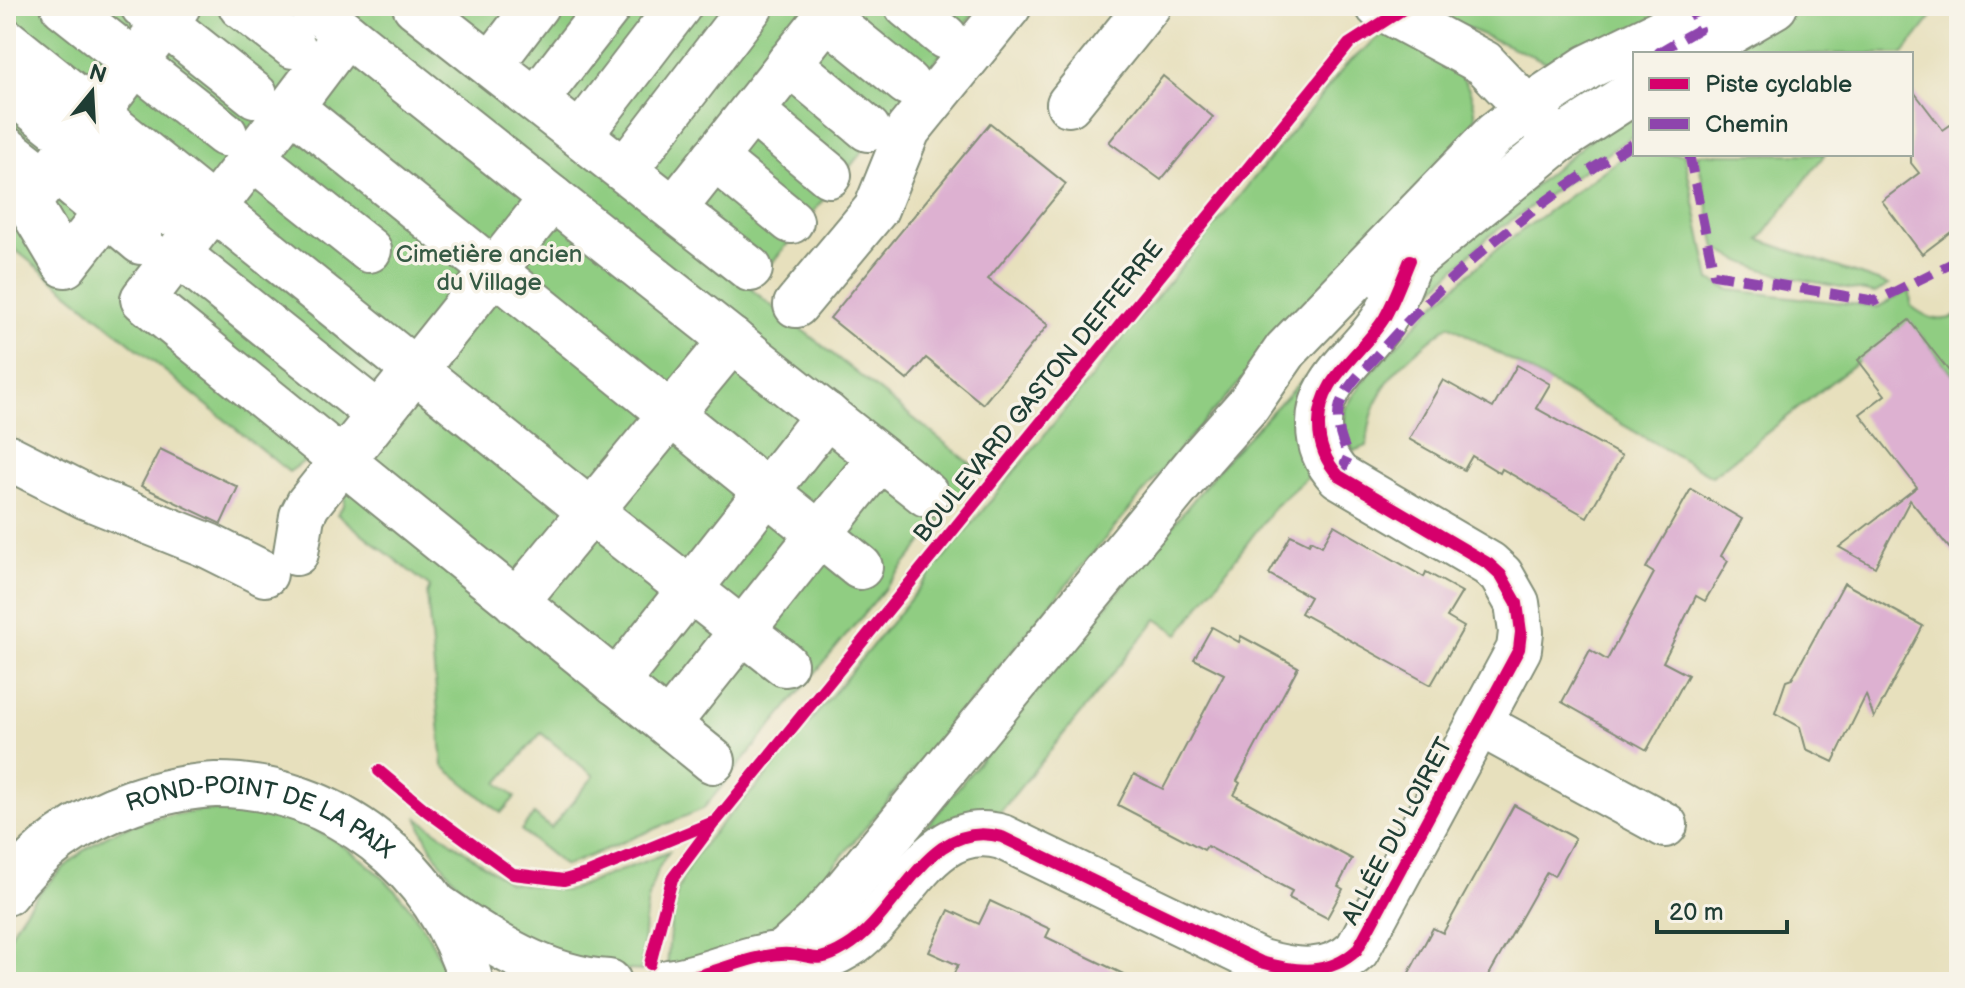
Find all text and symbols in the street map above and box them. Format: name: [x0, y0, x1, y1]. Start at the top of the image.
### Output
north arrow: [52, 52, 132, 132]
legend: [1633, 52, 1913, 156]
text: N: [86, 59, 110, 90]
text: Piste cyclable: [1705, 70, 1852, 99]
text: Chemin: [1705, 110, 1789, 139]
street label: BOULEVARD GASTON DEFFERRE: [907, 234, 1169, 548]
park label: Cimetière ancien du Village: [396, 240, 582, 297]
street label: ALLÉE DU LOIRET: [1335, 732, 1459, 930]
street label: ROND-POINT DE LA PAIX: [122, 771, 400, 865]
scale bar: [1657, 884, 1787, 934]
text: 20 m: [1669, 898, 1724, 927]

